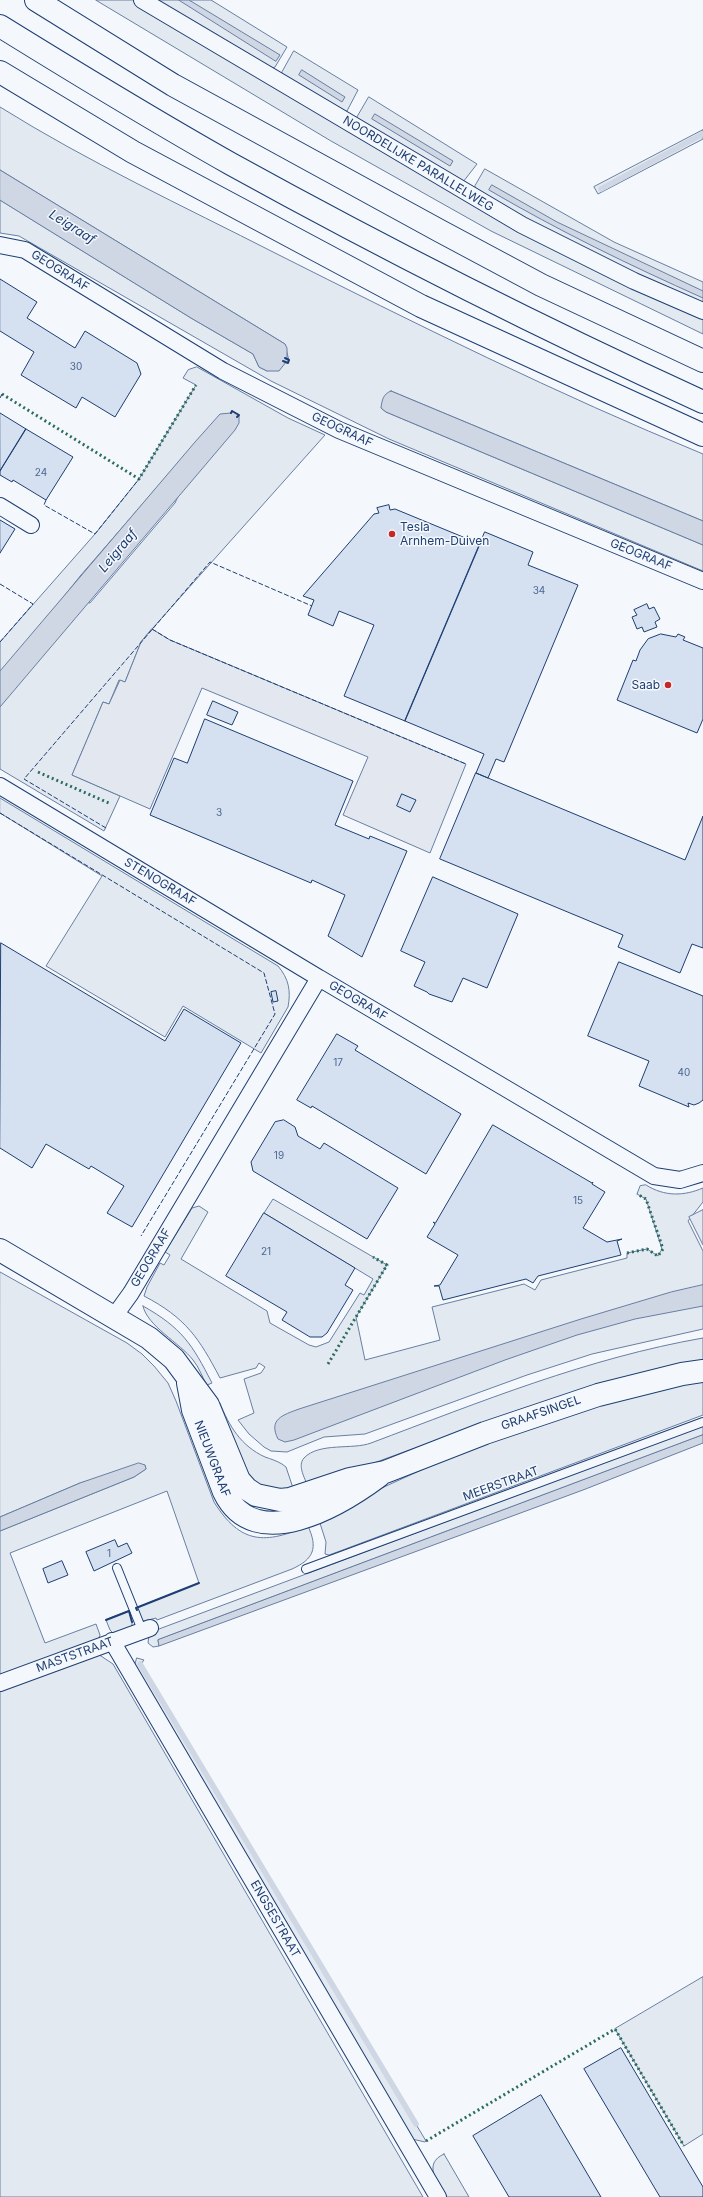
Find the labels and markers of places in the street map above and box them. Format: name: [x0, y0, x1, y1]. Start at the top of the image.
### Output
place label: Tesla Arnhem-Duiven: [400, 520, 489, 548]
marker: Tesla Arnhem-Duiven: [387, 529, 397, 539]
place label: Saab: [631, 678, 660, 692]
marker: Saab: [663, 680, 673, 690]

